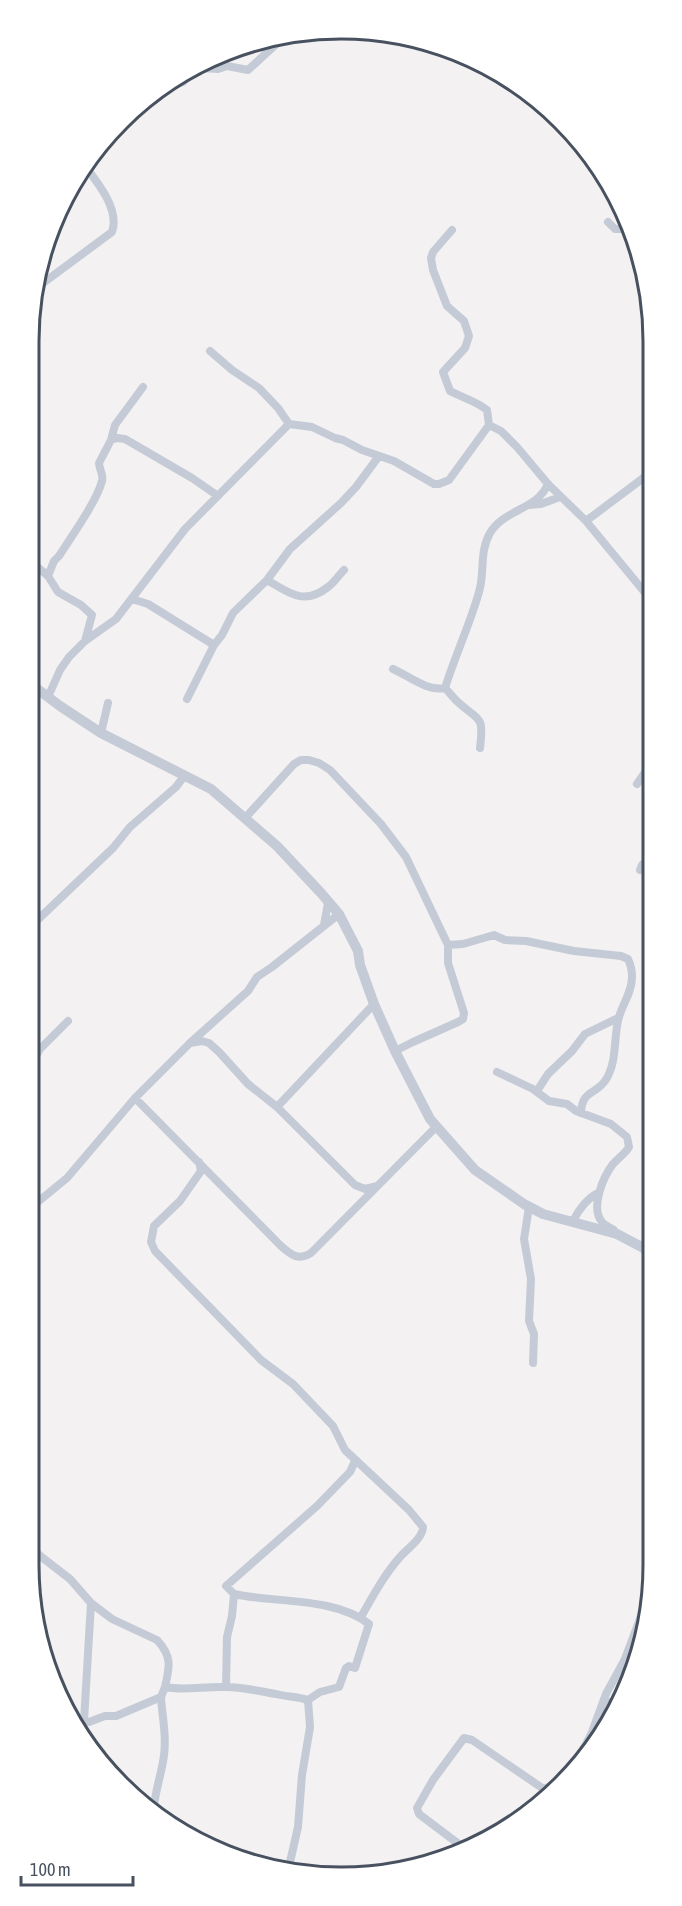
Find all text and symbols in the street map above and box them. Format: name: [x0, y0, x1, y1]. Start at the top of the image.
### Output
scale bar: [21, 1849, 134, 1887]
text: 100 m: [30, 1859, 71, 1880]

